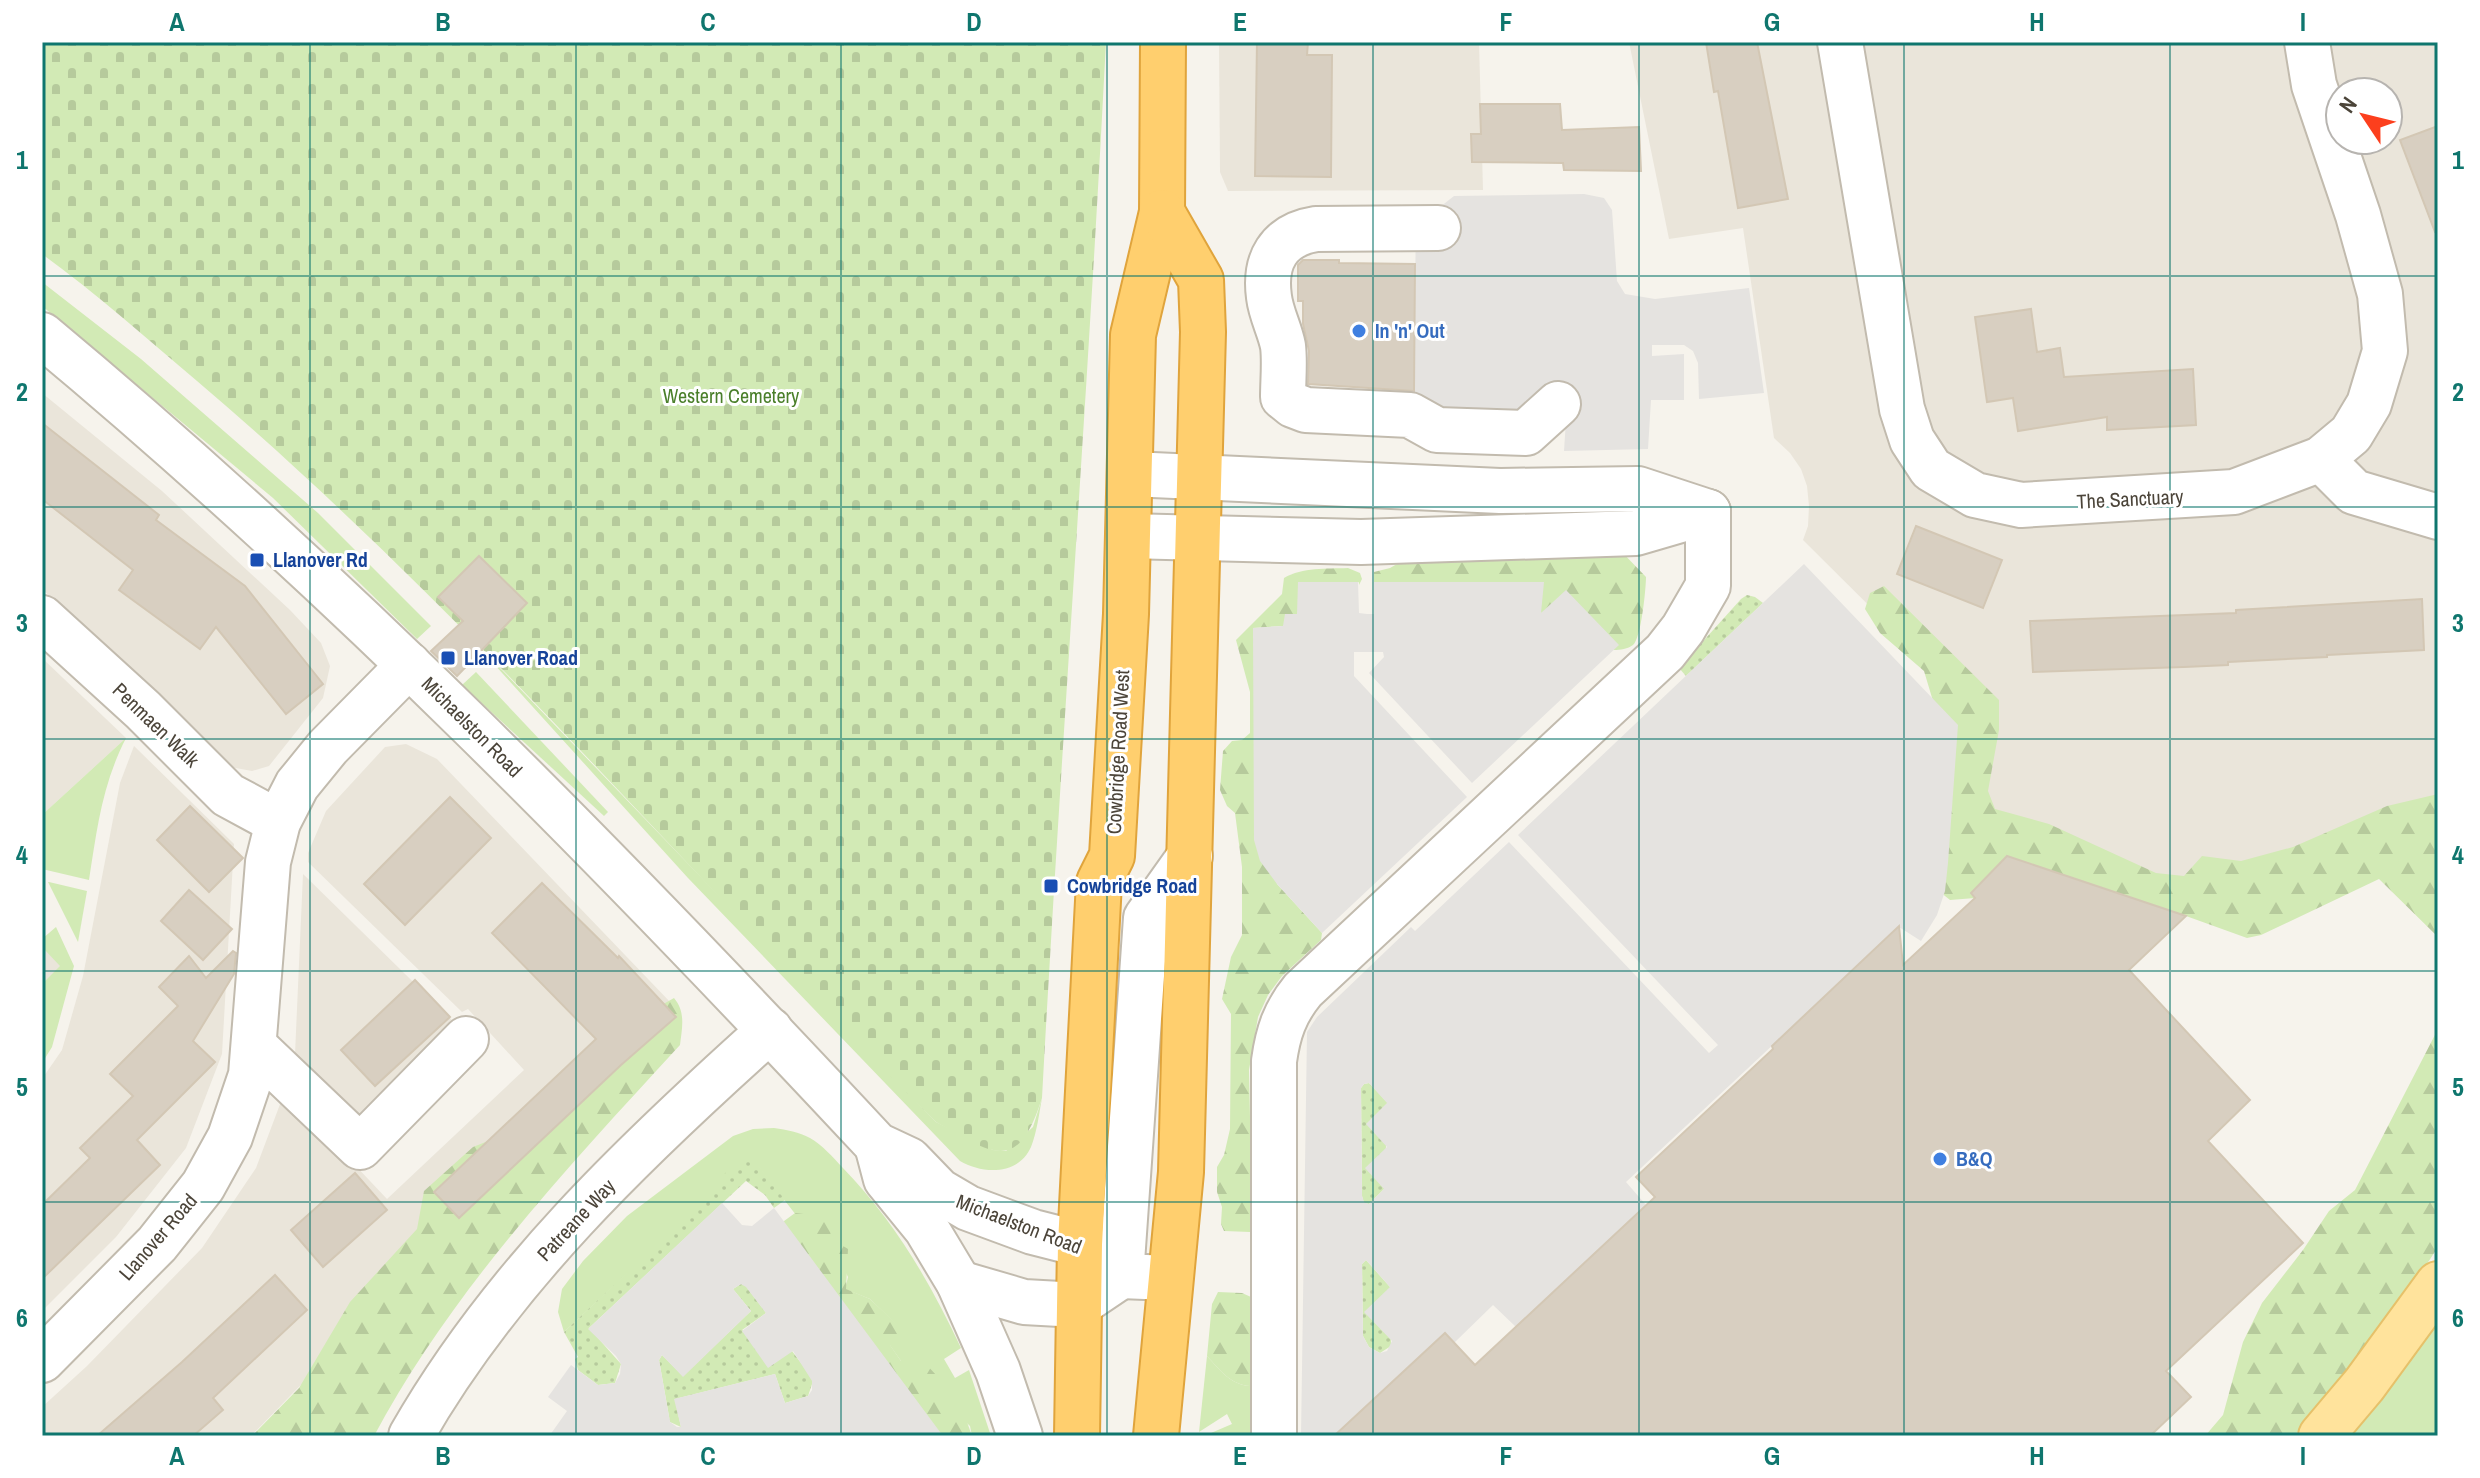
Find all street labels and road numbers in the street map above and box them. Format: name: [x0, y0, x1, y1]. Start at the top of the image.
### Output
street label: The Sanctuary: [2076, 482, 2185, 515]
street label: Cowbridge Road West: [1100, 669, 1135, 835]
street label: Michaelston Road: [416, 670, 529, 783]
street label: Penmaen Walk: [107, 677, 206, 773]
street label: Patreane Way: [531, 1172, 621, 1267]
street label: Michaelston Road: [953, 1187, 1086, 1260]
street label: Llanover Road: [112, 1188, 203, 1286]

